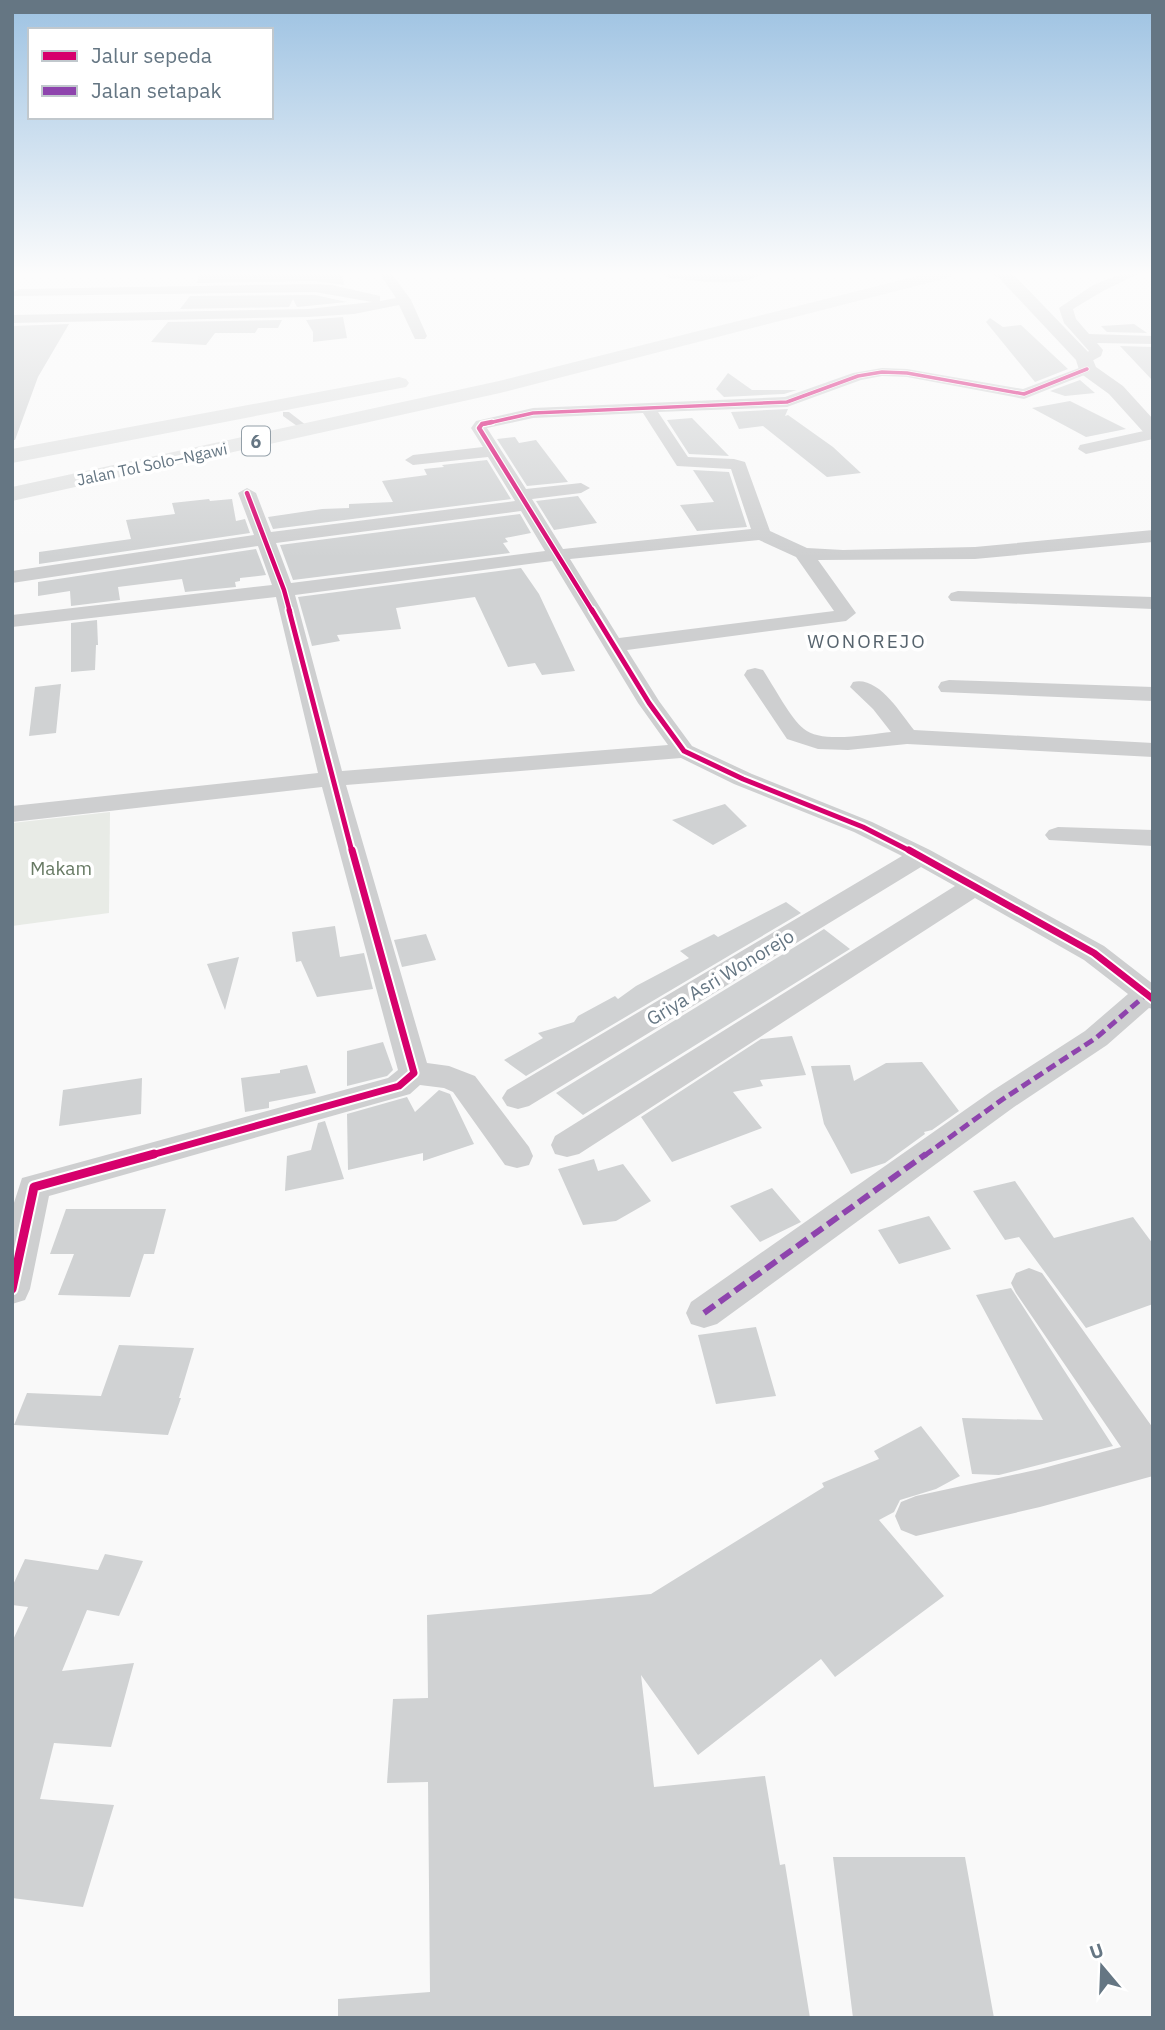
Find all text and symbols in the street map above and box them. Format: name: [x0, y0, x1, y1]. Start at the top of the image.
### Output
legend: [28, 28, 273, 119]
text: Jalur sepeda: [91, 41, 212, 69]
text: Jalan setapak: [91, 76, 222, 104]
road number: 6: [242, 426, 270, 456]
street label: Jalan Tol Solo–Ngawi: [75, 438, 229, 490]
district label: WONOREJO: [807, 629, 927, 653]
park label: Makam: [30, 856, 92, 880]
street label: Griya Asri Wonorejo: [642, 923, 798, 1031]
north arrow: [1067, 1932, 1137, 2002]
text: U: [1086, 1937, 1107, 1964]

